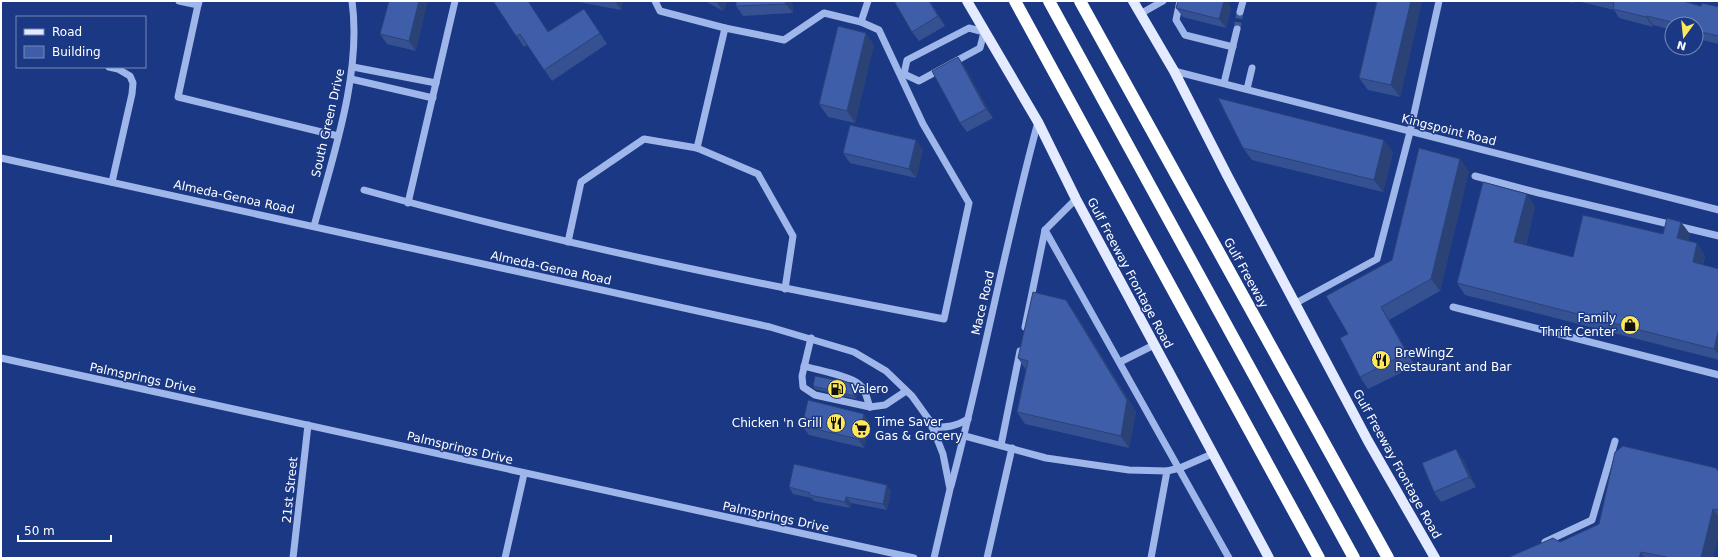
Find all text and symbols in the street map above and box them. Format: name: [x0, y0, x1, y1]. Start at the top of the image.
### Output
legend: [16, 16, 146, 68]
north arrow: [1664, 16, 1704, 56]
text: Road: [52, 25, 82, 39]
text: N: [1675, 38, 1688, 53]
text: Building: [52, 45, 101, 59]
street label: South Green Drive: [309, 67, 347, 179]
street label: Kingspoint Road: [1400, 111, 1498, 149]
street label: Almeda-Genoa Road: [172, 177, 296, 217]
street label: Gulf Freeway Frontage Road: [1084, 195, 1176, 351]
street label: Gulf Freeway: [1221, 235, 1271, 311]
street label: Almeda-Genoa Road: [489, 248, 613, 288]
street label: Mace Road: [969, 269, 997, 337]
place label: Family Thrift Center: [1539, 311, 1616, 339]
shop icon: Family Thrift Center: [1619, 314, 1641, 336]
place label: BreWingZ Restaurant and Bar: [1395, 346, 1511, 374]
restaurant icon: BreWingZ Restaurant and Bar: [1370, 349, 1392, 371]
street label: Palmsprings Drive: [88, 360, 198, 396]
fuel station icon: Valero: [826, 378, 848, 400]
place label: Valero: [851, 382, 888, 396]
street label: Gulf Freeway Frontage Road: [1350, 387, 1444, 541]
restaurant icon: Chicken 'n Grill: [825, 412, 847, 434]
place label: Time Saver Gas & Grocery: [874, 415, 962, 443]
place label: Chicken 'n Grill: [732, 416, 822, 430]
supermarket icon: Time Saver Gas & Grocery: [850, 418, 872, 440]
street label: Palmsprings Drive: [406, 429, 514, 467]
street label: 21st Street: [280, 456, 300, 524]
street label: Palmsprings Drive: [721, 499, 831, 535]
scale bar: [18, 517, 111, 543]
text: 50 m: [24, 524, 55, 538]

